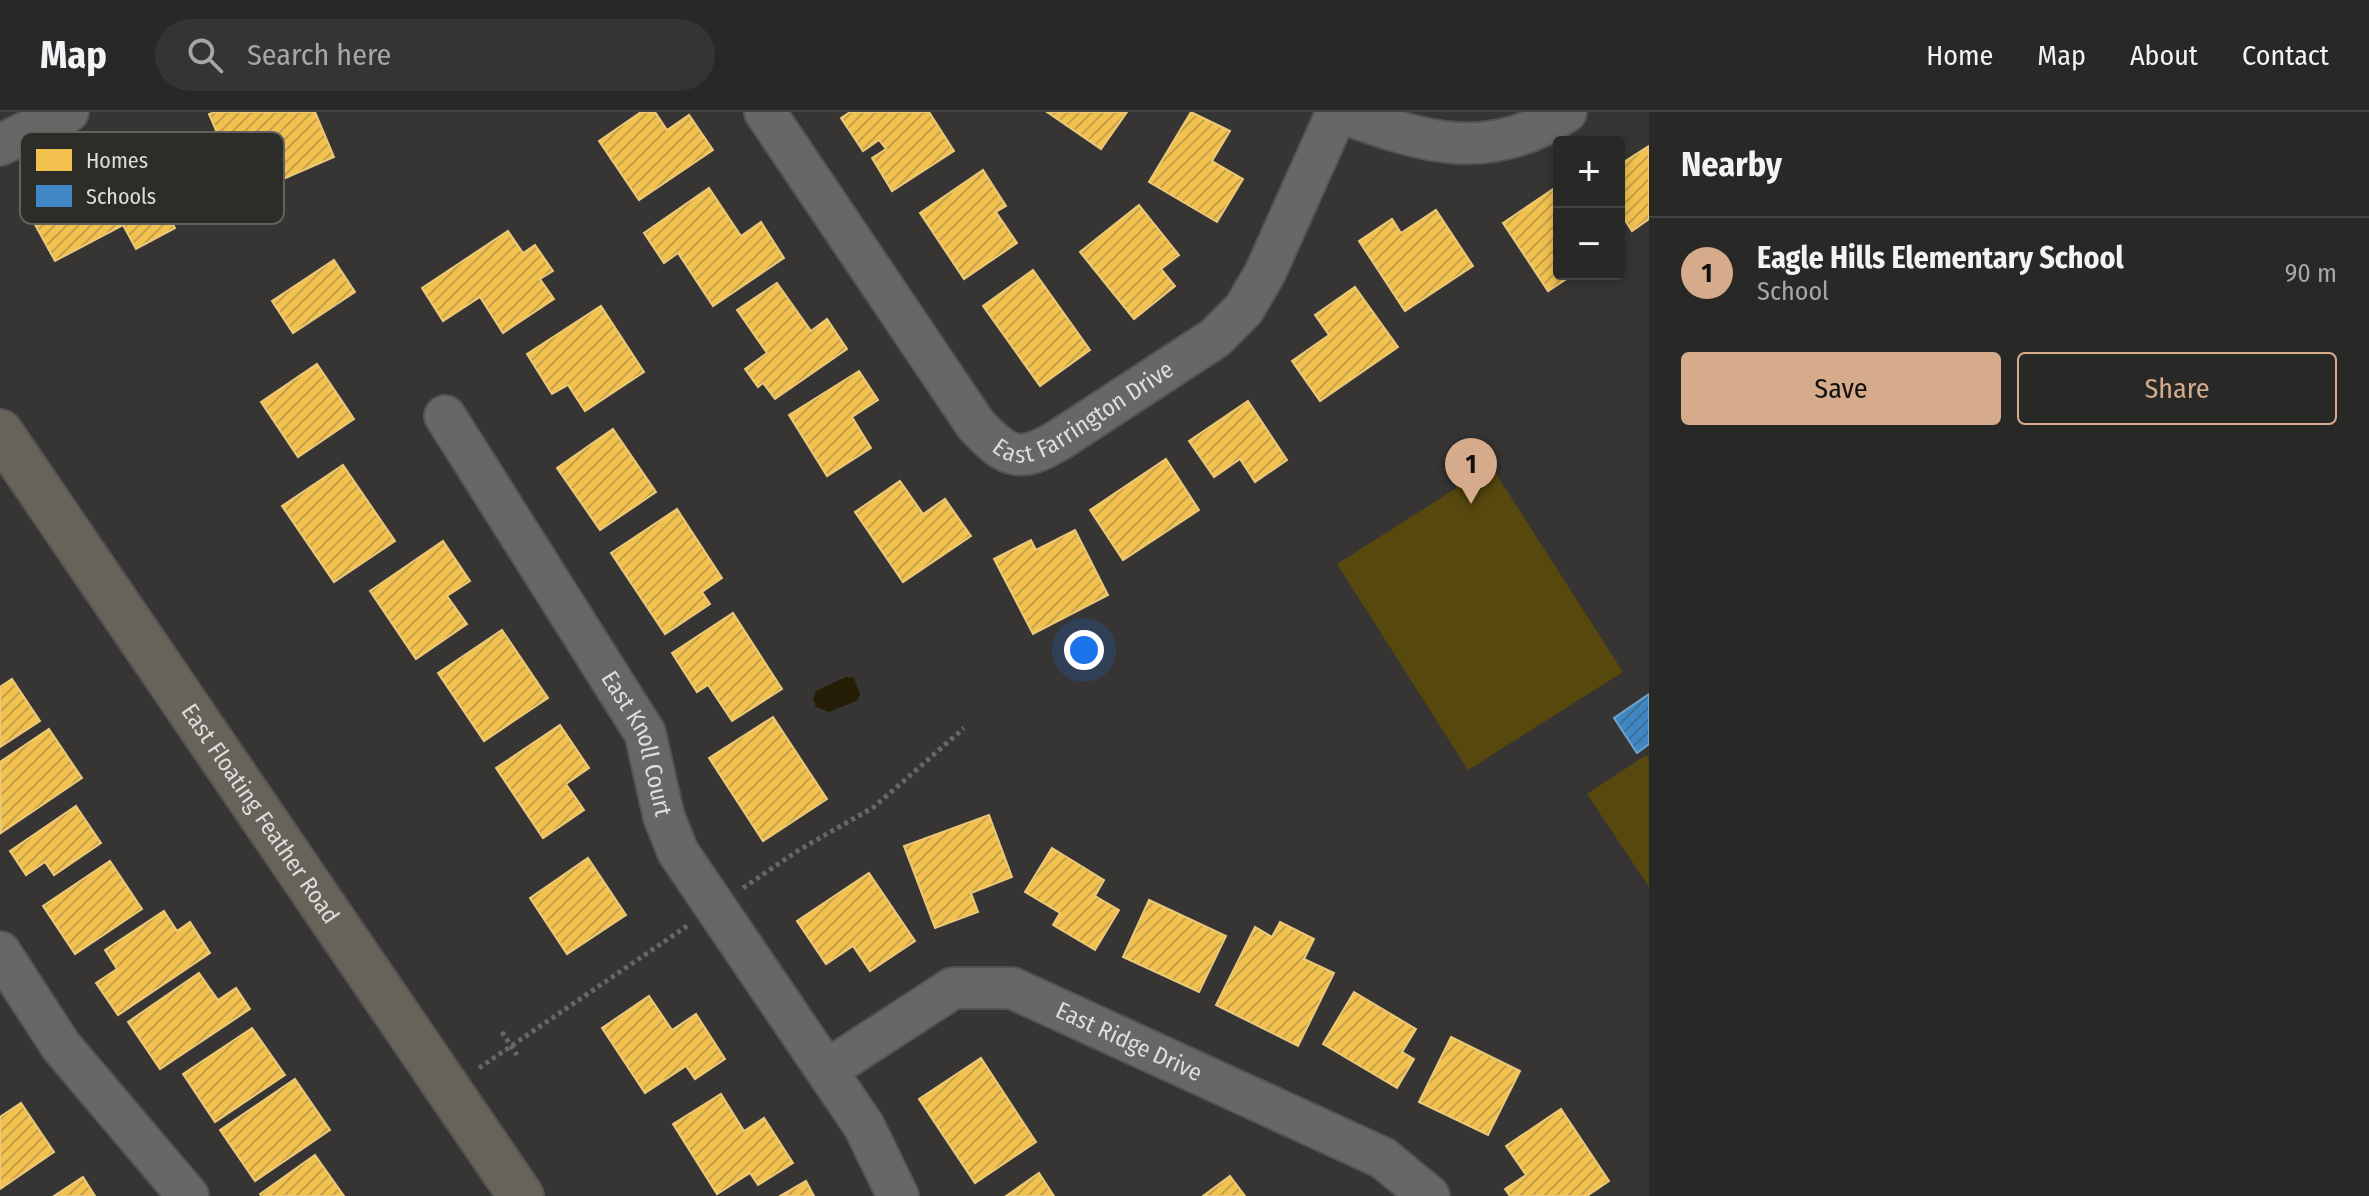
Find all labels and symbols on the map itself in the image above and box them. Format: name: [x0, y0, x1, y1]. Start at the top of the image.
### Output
legend: [20, 132, 284, 224]
text: Homes: [86, 147, 148, 174]
text: Schools: [86, 183, 156, 210]
street label: East Farrington Drive: [987, 355, 1179, 469]
pin: 1: [1445, 438, 1497, 504]
your location: [1064, 630, 1104, 670]
street label: East Knoll Court: [595, 666, 677, 819]
street label: East Floating Feather Road: [176, 698, 345, 929]
street label: East Ridge Drive: [1051, 996, 1206, 1087]

